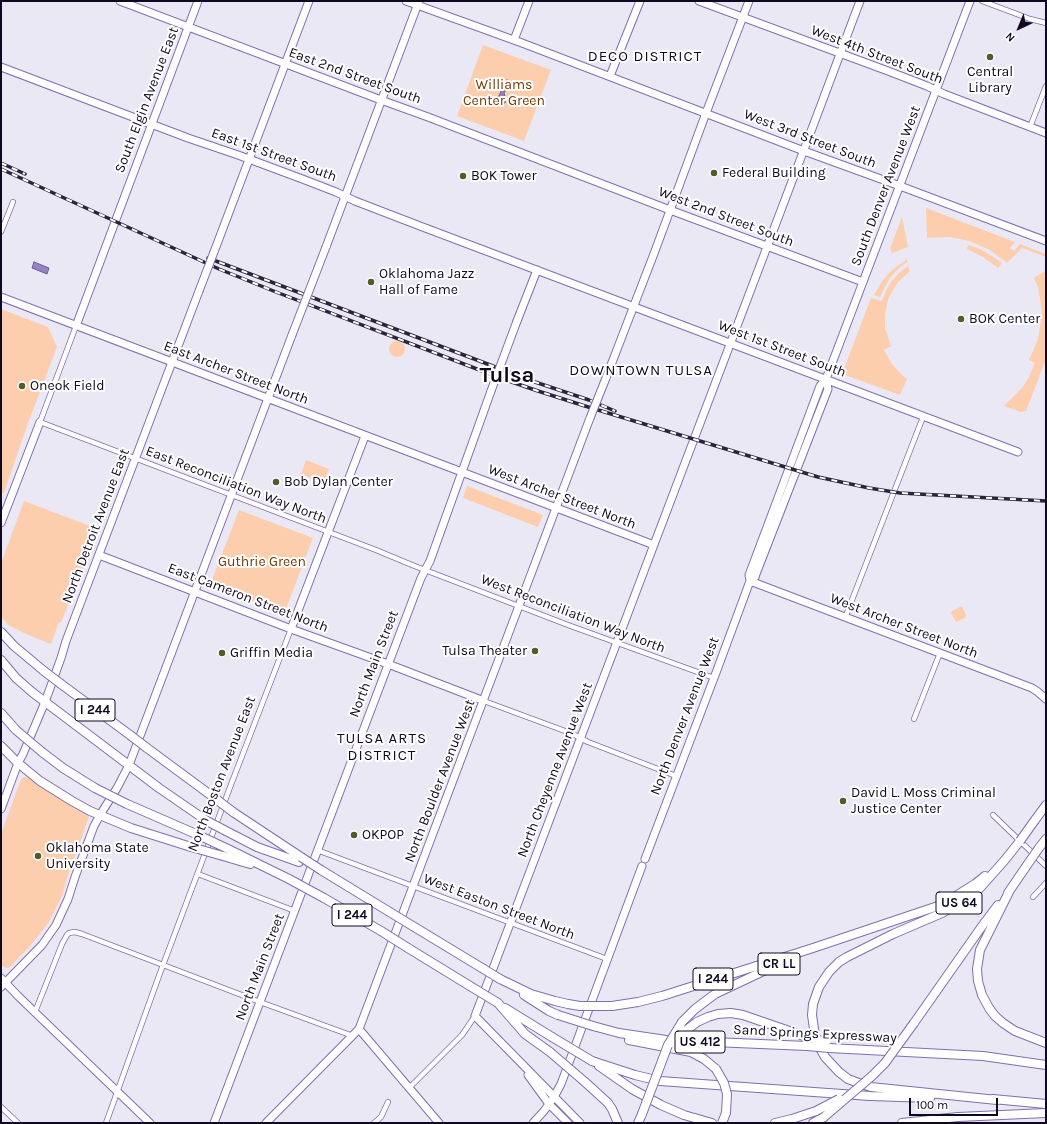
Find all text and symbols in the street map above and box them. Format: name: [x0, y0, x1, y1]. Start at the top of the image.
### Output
north arrow: [999, 8, 1039, 48]
street label: West 4th Street South: [809, 22, 945, 88]
street label: South Elgin Avenue East: [111, 25, 183, 175]
text: N: [1003, 30, 1018, 44]
street label: East 2nd Street South: [286, 44, 424, 108]
district label: DECO DISTRICT: [588, 48, 702, 66]
marker: Central Library: [985, 52, 995, 62]
place label: Central Library: [967, 64, 1013, 96]
park label: Williams Center Green: [463, 77, 545, 110]
street label: South Denver Avenue West: [848, 103, 924, 269]
street label: West 3rd Street South: [742, 106, 878, 172]
street label: East 1st Street South: [209, 125, 339, 185]
place label: Federal Building: [722, 165, 826, 181]
place label: BOK Tower: [471, 168, 537, 184]
marker: Federal Building: [709, 168, 719, 178]
marker: BOK Tower: [458, 171, 468, 181]
street label: West 2nd Street South: [656, 183, 796, 251]
place label: Oklahoma Jazz Hall of Fame: [379, 266, 474, 298]
marker: Oklahoma Jazz Hall of Fame: [366, 277, 376, 287]
place label: BOK Center: [969, 311, 1040, 327]
marker: BOK Center: [956, 314, 966, 324]
street label: West 1st Street South: [716, 317, 848, 381]
street label: East Archer Street North: [161, 338, 311, 408]
district label: DOWNTOWN TULSA: [569, 362, 713, 380]
district label: Tulsa: [480, 363, 534, 389]
place label: Oneok Field: [30, 378, 104, 394]
marker: Oneok Field: [17, 381, 27, 391]
street label: East Reconciliation Way North: [143, 443, 329, 527]
street label: North Detroit Avenue East: [59, 446, 133, 606]
street label: West Archer Street North: [486, 461, 638, 533]
place label: Bob Dylan Center: [284, 474, 393, 490]
marker: Bob Dylan Center: [271, 477, 281, 487]
park label: Guthrie Green: [218, 554, 306, 570]
street label: East Cameron Street North: [165, 560, 331, 636]
street label: West Reconciliation Way North: [479, 571, 667, 657]
street label: West Archer Street North: [828, 590, 980, 662]
street label: North Main Street: [346, 608, 402, 720]
street label: North Denver Avenue West: [647, 635, 723, 797]
place label: Tulsa Theater: [442, 643, 527, 659]
place label: Griffin Media: [230, 645, 313, 661]
marker: Tulsa Theater: [530, 646, 540, 656]
marker: Griffin Media: [217, 648, 227, 658]
street label: North Cheyenne Avenue West: [514, 680, 596, 860]
street label: North Boston Avenue East: [185, 694, 259, 854]
street label: North Boulder Avenue West: [401, 697, 479, 865]
road number: I 244: [75, 699, 115, 721]
district label: TULSA ARTS DISTRICT: [337, 730, 427, 765]
place label: David L. Moss Criminal Justice Center: [851, 785, 996, 818]
marker: David L. Moss Criminal Justice Center: [838, 796, 848, 806]
place label: OKPOP: [362, 827, 404, 843]
marker: OKPOP: [349, 830, 359, 840]
place label: Oklahoma State University: [46, 840, 149, 872]
marker: Oklahoma State University: [33, 851, 43, 861]
street label: West Easton Street North: [421, 870, 577, 944]
road number: US 64: [936, 892, 982, 914]
road number: I 244: [332, 904, 372, 926]
street label: North Main Street: [232, 911, 288, 1023]
road number: CR LL: [758, 953, 800, 975]
road number: I 244: [693, 968, 733, 990]
street label: Sand Springs Expressway: [733, 1021, 897, 1047]
road number: US 412: [675, 1031, 725, 1053]
scale bar: [911, 1090, 1000, 1116]
text: 100 m: [916, 1098, 948, 1112]

